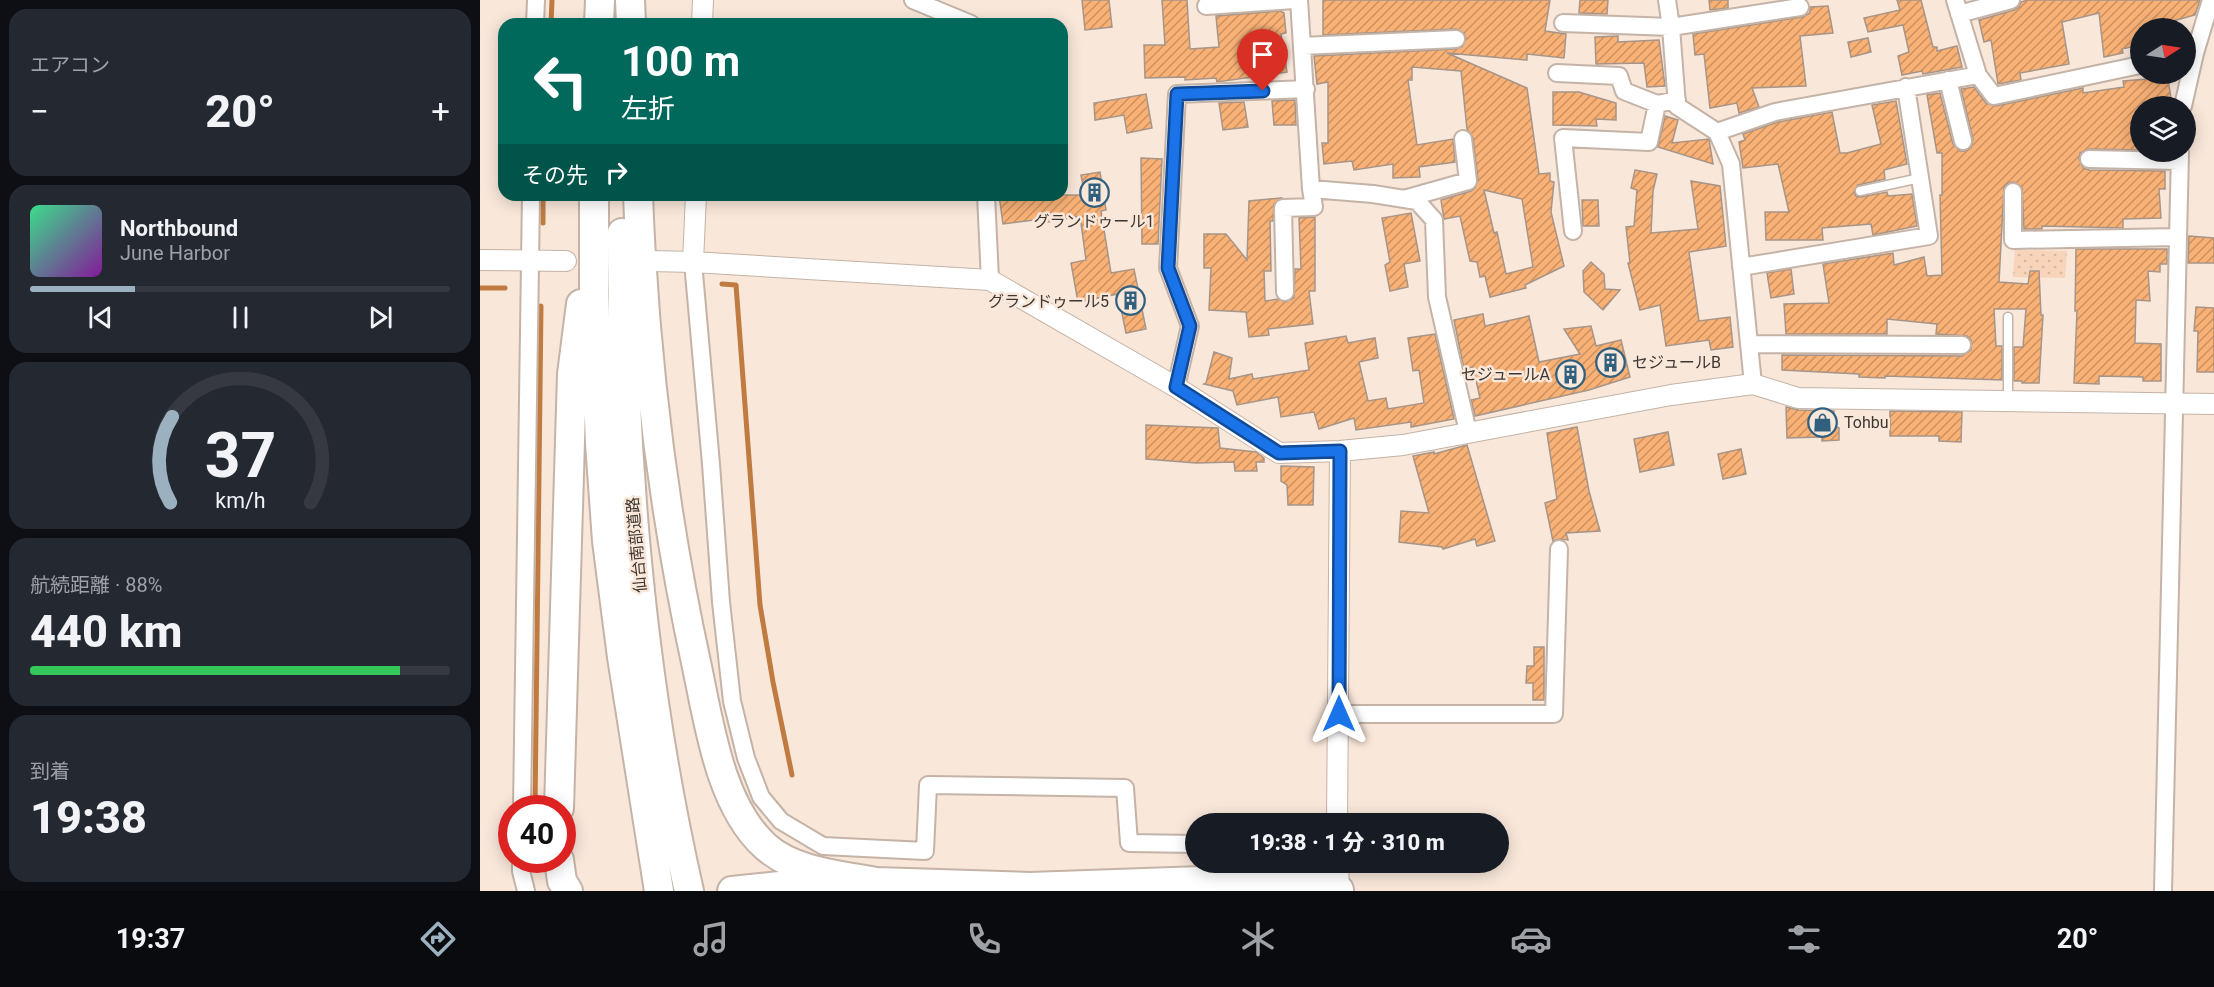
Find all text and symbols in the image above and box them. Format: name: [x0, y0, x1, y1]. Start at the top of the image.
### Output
north arrow: [2130, 18, 2196, 84]
map controls: [2130, 18, 2196, 162]
pin: [1237, 29, 1288, 91]
text: 100 m: [621, 37, 740, 86]
icon: arrive: [1246, 38, 1279, 71]
icon: left: [522, 42, 600, 120]
text: エアコン: [30, 53, 110, 77]
text: 20°: [205, 85, 275, 138]
text: −: [30, 92, 49, 131]
text: +: [431, 92, 450, 131]
text: 左折: [621, 93, 675, 125]
button: layers: [2130, 96, 2196, 162]
icon: right: [600, 156, 633, 189]
text: その先: [522, 163, 588, 188]
building icon: グランドゥール1: [1078, 177, 1110, 209]
place label: グランドゥール1: [1034, 212, 1155, 231]
text: Northbound: [120, 216, 238, 241]
text: June Harbor: [120, 241, 230, 265]
building icon: グランドゥール5: [1114, 285, 1146, 317]
place label: グランドゥール5: [988, 292, 1109, 311]
icon: previous: [84, 301, 117, 334]
icon: pause: [224, 301, 257, 334]
icon: next: [364, 301, 397, 334]
building icon: セジュールB: [1595, 346, 1627, 378]
place label: セジュールB: [1632, 353, 1721, 372]
building icon: セジュールA: [1555, 358, 1587, 390]
place label: セジュールA: [1461, 365, 1551, 384]
shop icon: Tohbu: [1807, 406, 1839, 438]
place label: Tohbu: [1844, 413, 1889, 432]
text: 37: [204, 419, 276, 492]
text: km/h: [215, 488, 265, 513]
street label: 仙台南部道路: [623, 496, 650, 594]
text: 航続距離 · 88%: [30, 573, 162, 597]
text: 440 km: [30, 605, 182, 658]
position arrow: [1307, 682, 1371, 746]
text: 到着: [30, 759, 70, 783]
text: 19:38: [30, 791, 147, 844]
speed limit sign: 40: [498, 795, 576, 873]
text: 19:38 · 1 分 · 310 m: [1249, 830, 1445, 855]
icon: directions: [417, 918, 459, 960]
icon: music: [690, 918, 732, 960]
icon: phone: [963, 918, 1005, 960]
icon: climate: [1237, 918, 1279, 960]
icon: car: [1510, 918, 1552, 960]
icon: filters: [1783, 918, 1825, 960]
text: 19:37: [116, 923, 185, 955]
text: 20°: [2057, 923, 2098, 955]

